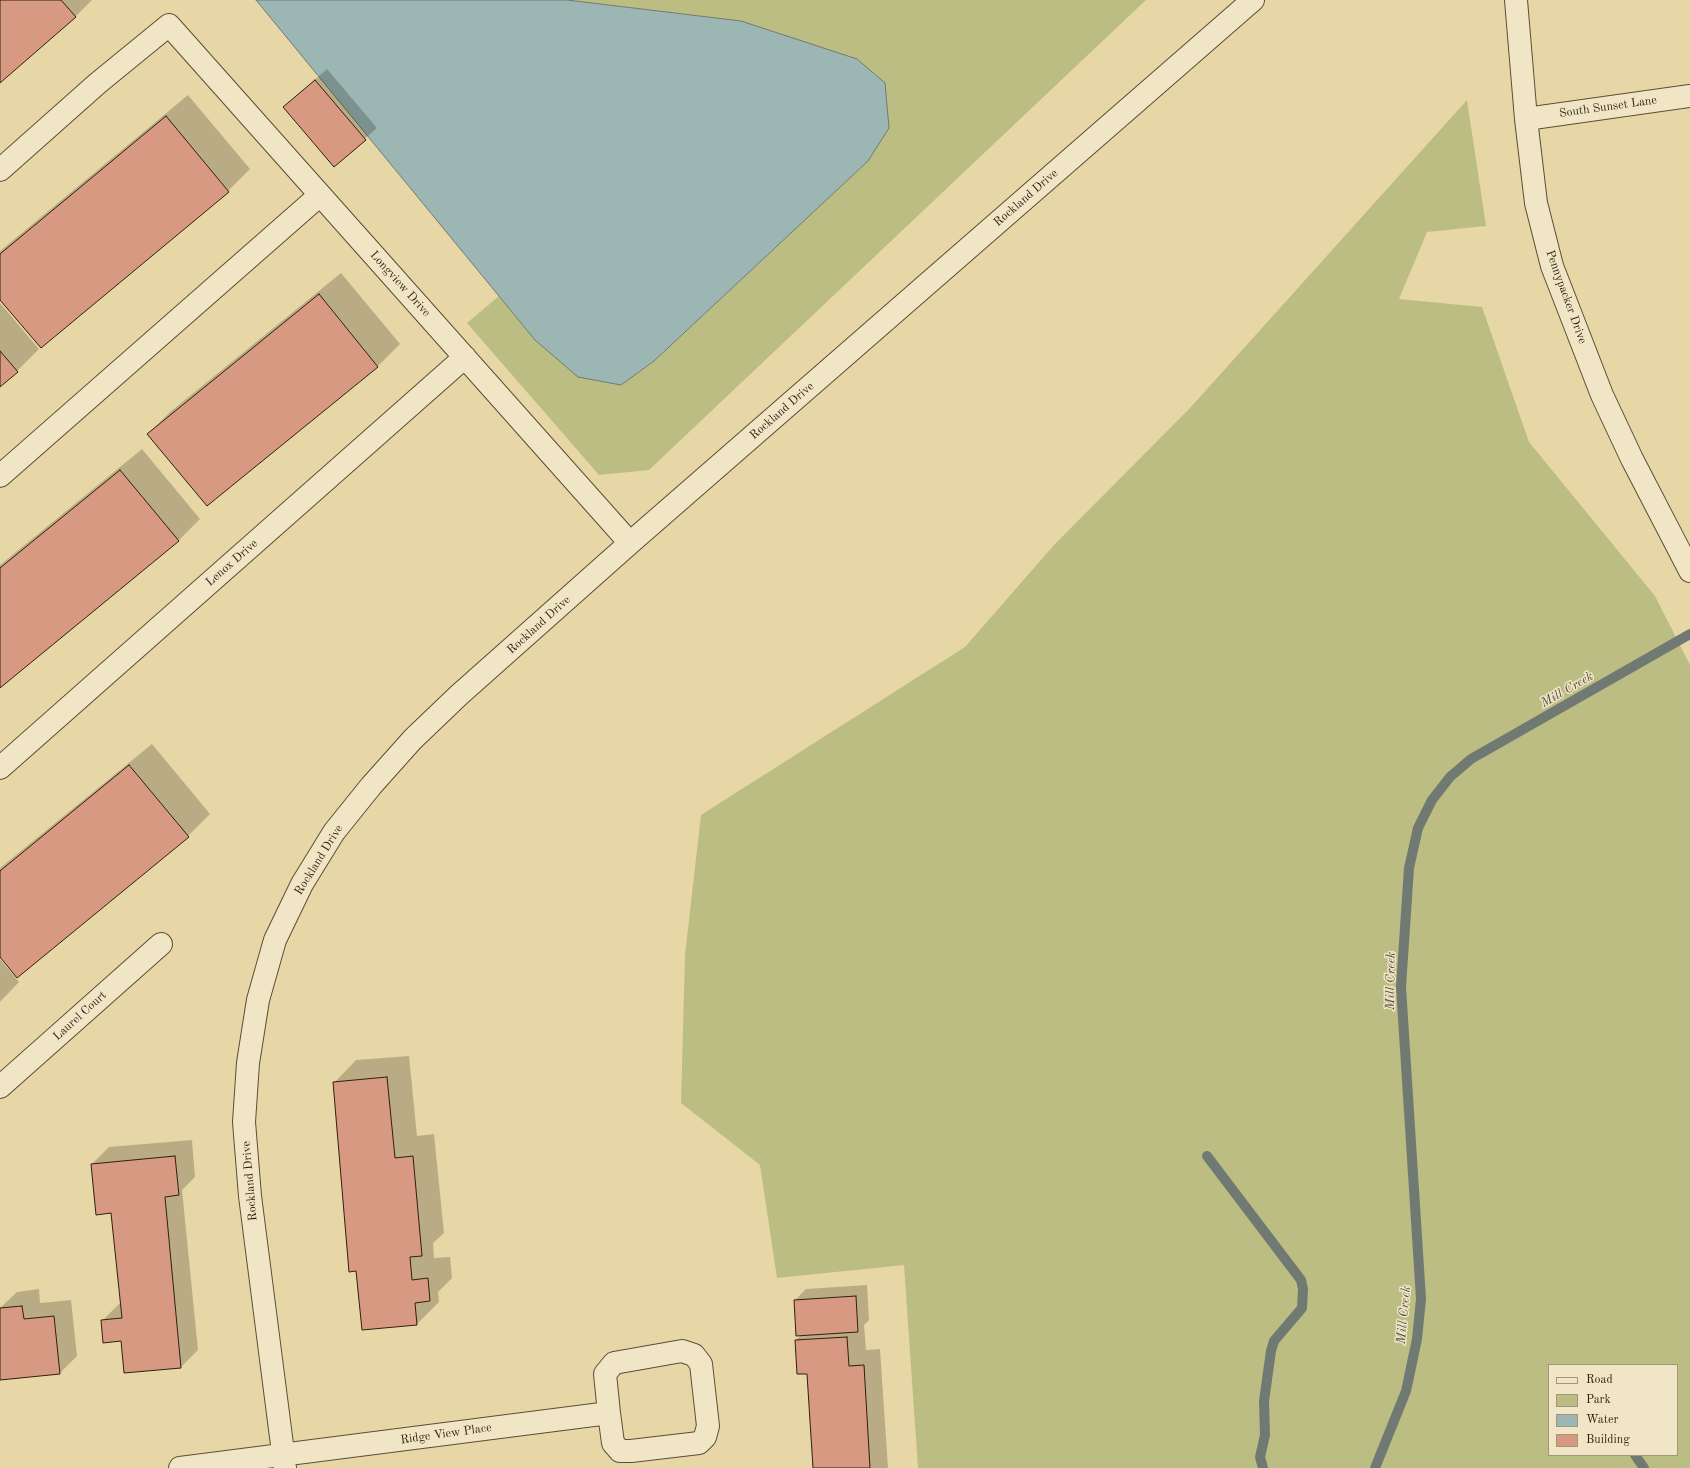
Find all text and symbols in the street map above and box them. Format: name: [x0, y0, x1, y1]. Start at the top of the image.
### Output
street label: South Sunset Lane: [1558, 93, 1658, 121]
street label: Rockland Drive: [991, 166, 1061, 230]
street label: Longview Drive: [367, 248, 433, 320]
street label: Pennypacker Drive: [1542, 248, 1590, 346]
street label: Rockland Drive: [747, 379, 817, 443]
street label: Lenox Drive: [203, 537, 261, 589]
street label: Rockland Drive: [504, 593, 574, 657]
water label: Mill Creek: [1538, 669, 1596, 711]
street label: Rockland Drive: [292, 822, 346, 898]
water label: Mill Creek: [1383, 952, 1399, 1010]
street label: Laurel Court: [50, 988, 110, 1044]
street label: Rockland Drive: [239, 1140, 261, 1222]
water label: Mill Creek: [1394, 1285, 1414, 1345]
legend: [1548, 1364, 1678, 1456]
text: Road: [1586, 1374, 1613, 1386]
text: Park: [1586, 1394, 1611, 1406]
text: Water: [1586, 1414, 1618, 1426]
street label: Ridge View Place: [400, 1420, 492, 1448]
text: Building: [1586, 1434, 1630, 1446]

